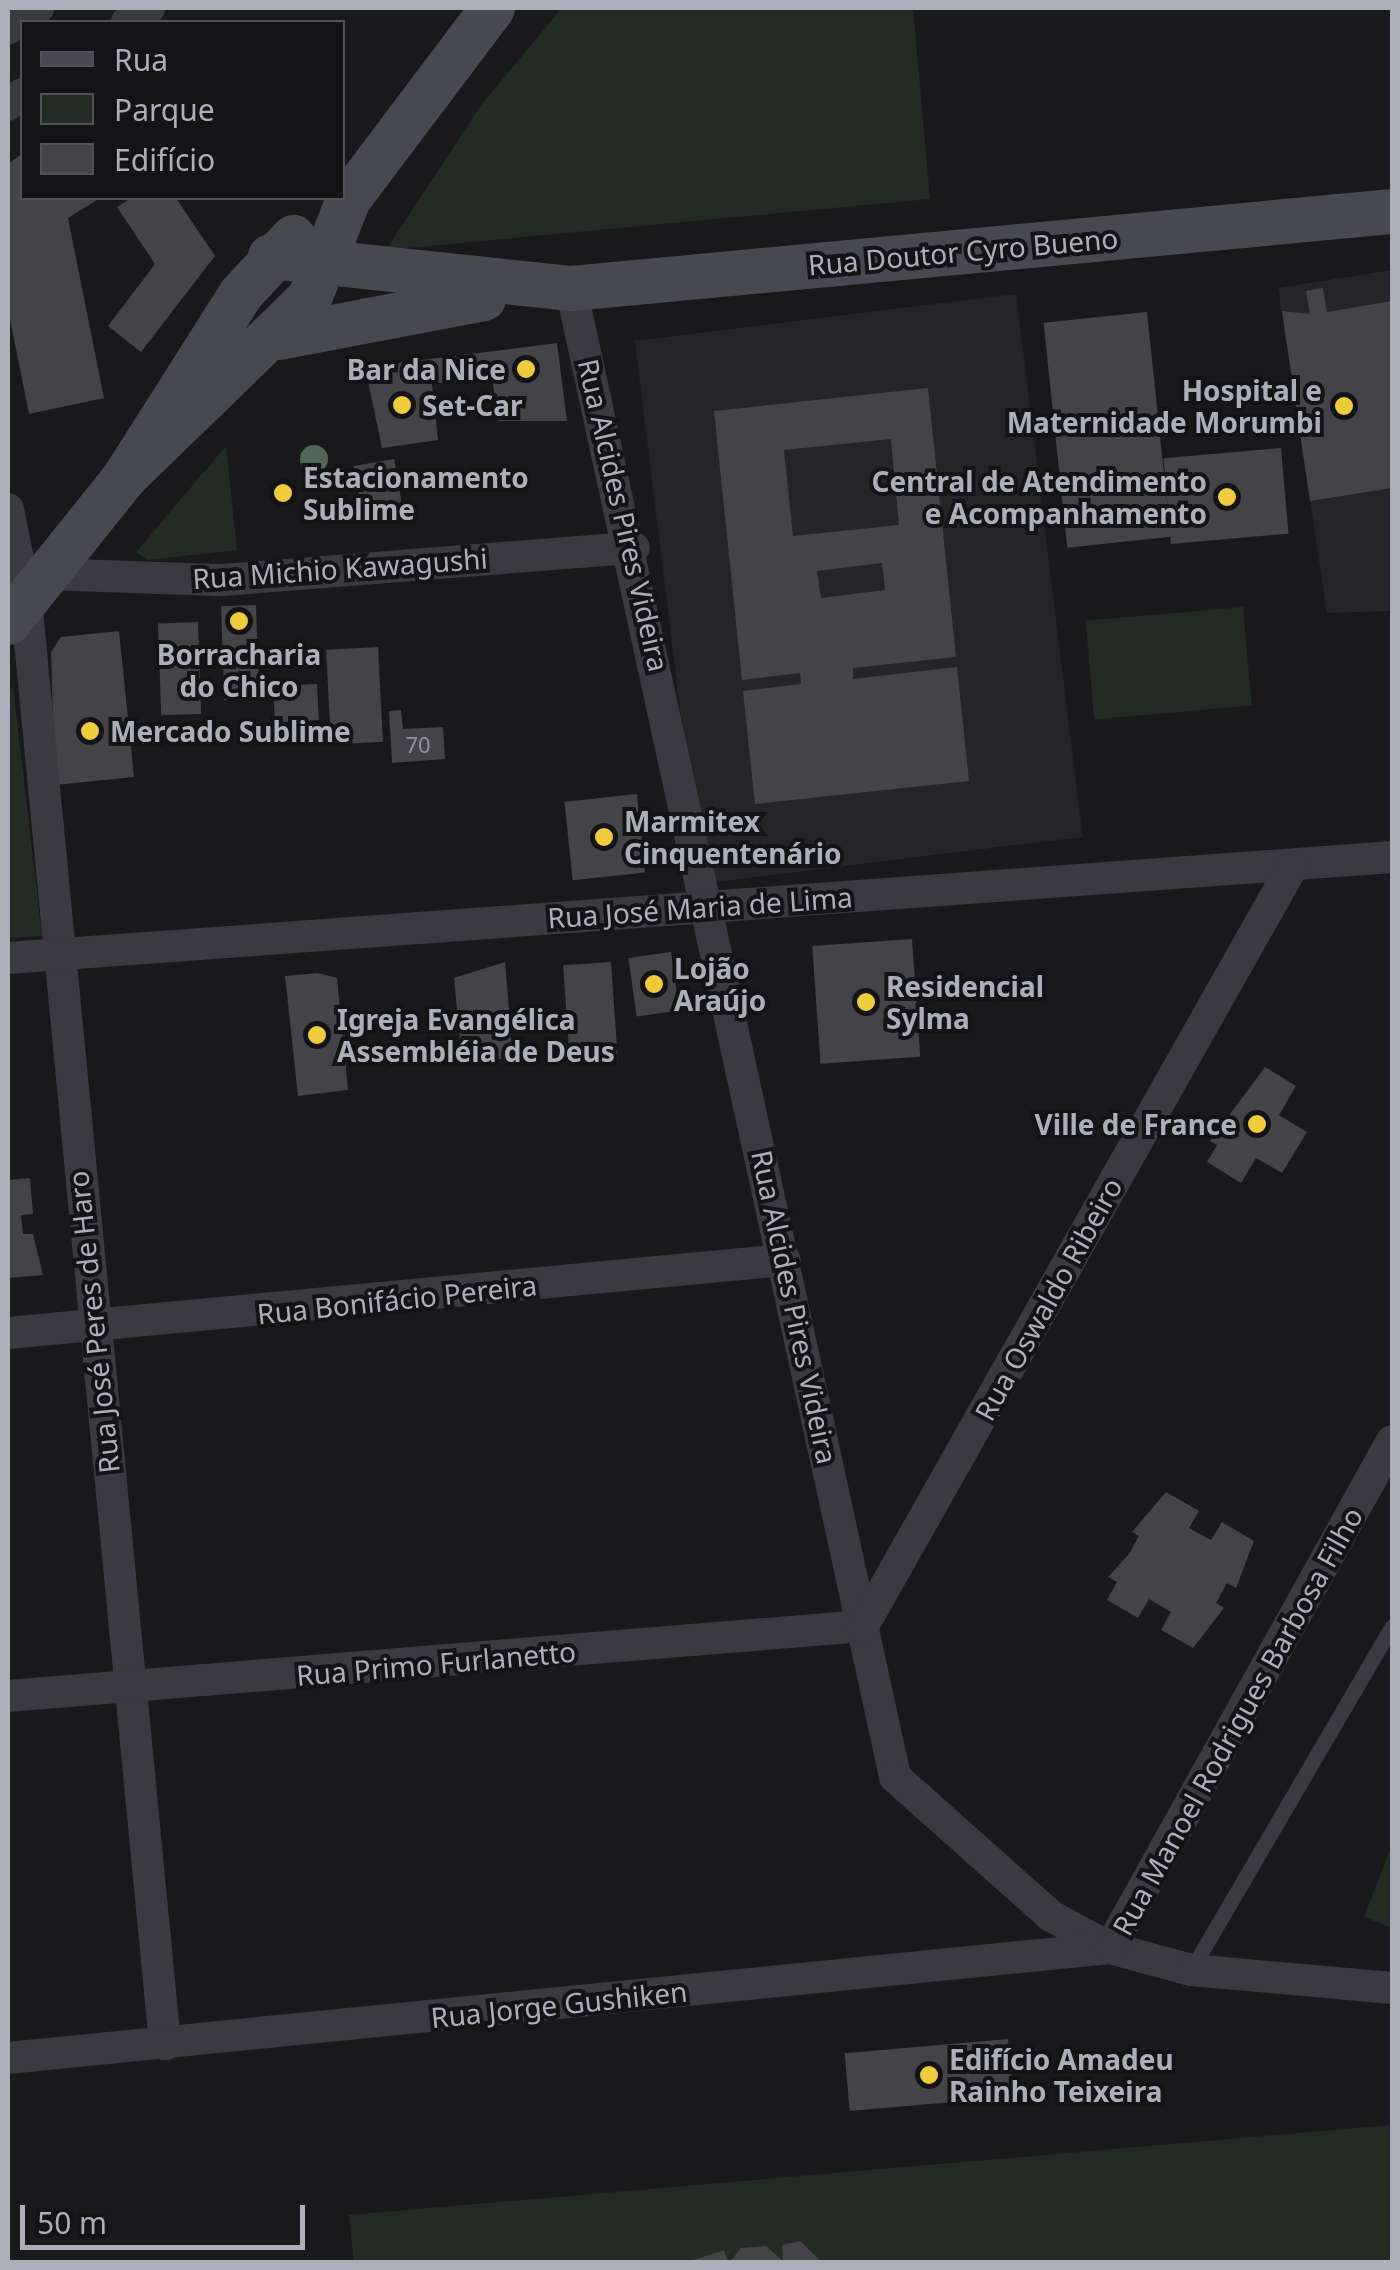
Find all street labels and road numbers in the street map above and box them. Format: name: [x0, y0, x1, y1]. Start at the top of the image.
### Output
street label: Rua Doutor Cyro Bueno: [807, 221, 1119, 281]
street label: Rua Alcides Pires Videira: [572, 355, 676, 675]
street label: Rua Michio Kawagushi: [191, 541, 489, 595]
street label: Rua José Maria de Lima: [546, 880, 854, 934]
street label: Rua Alcides Pires Videira: [745, 1147, 845, 1467]
street label: Rua José Peres de Haro: [60, 1169, 126, 1475]
street label: Rua Oswaldo Ribeiro: [967, 1172, 1129, 1426]
street label: Rua Bonifácio Pereira: [255, 1268, 539, 1330]
street label: Rua Manoel Rodrigues Barbosa Filho: [1105, 1501, 1369, 1941]
street label: Rua Primo Furlanetto: [295, 1634, 577, 1692]
street label: Rua Jorge Gushiken: [429, 1974, 689, 2034]

